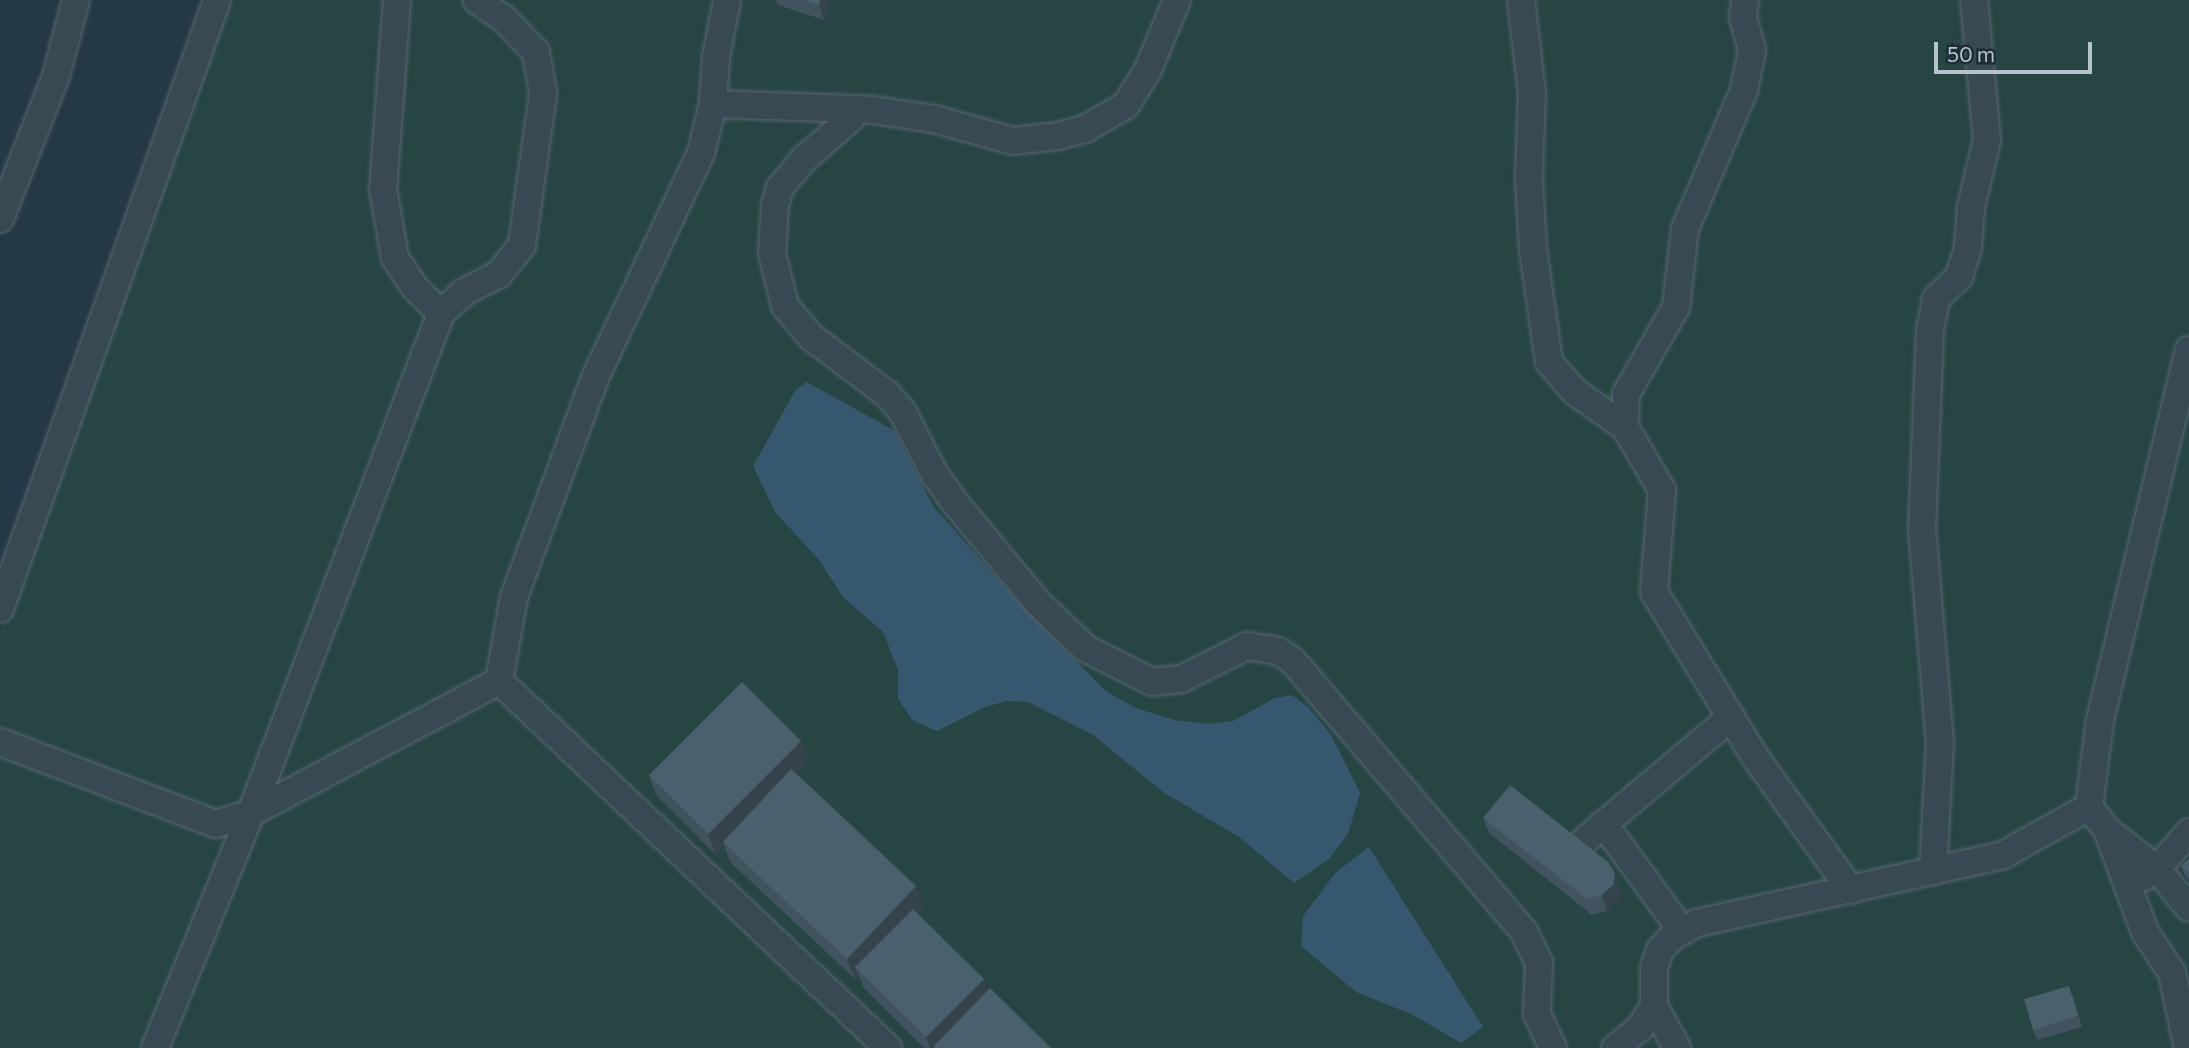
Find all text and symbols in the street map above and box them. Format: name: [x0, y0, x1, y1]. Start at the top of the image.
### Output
scale bar: [1937, 28, 2094, 72]
text: 50 m: [1947, 41, 1995, 66]

